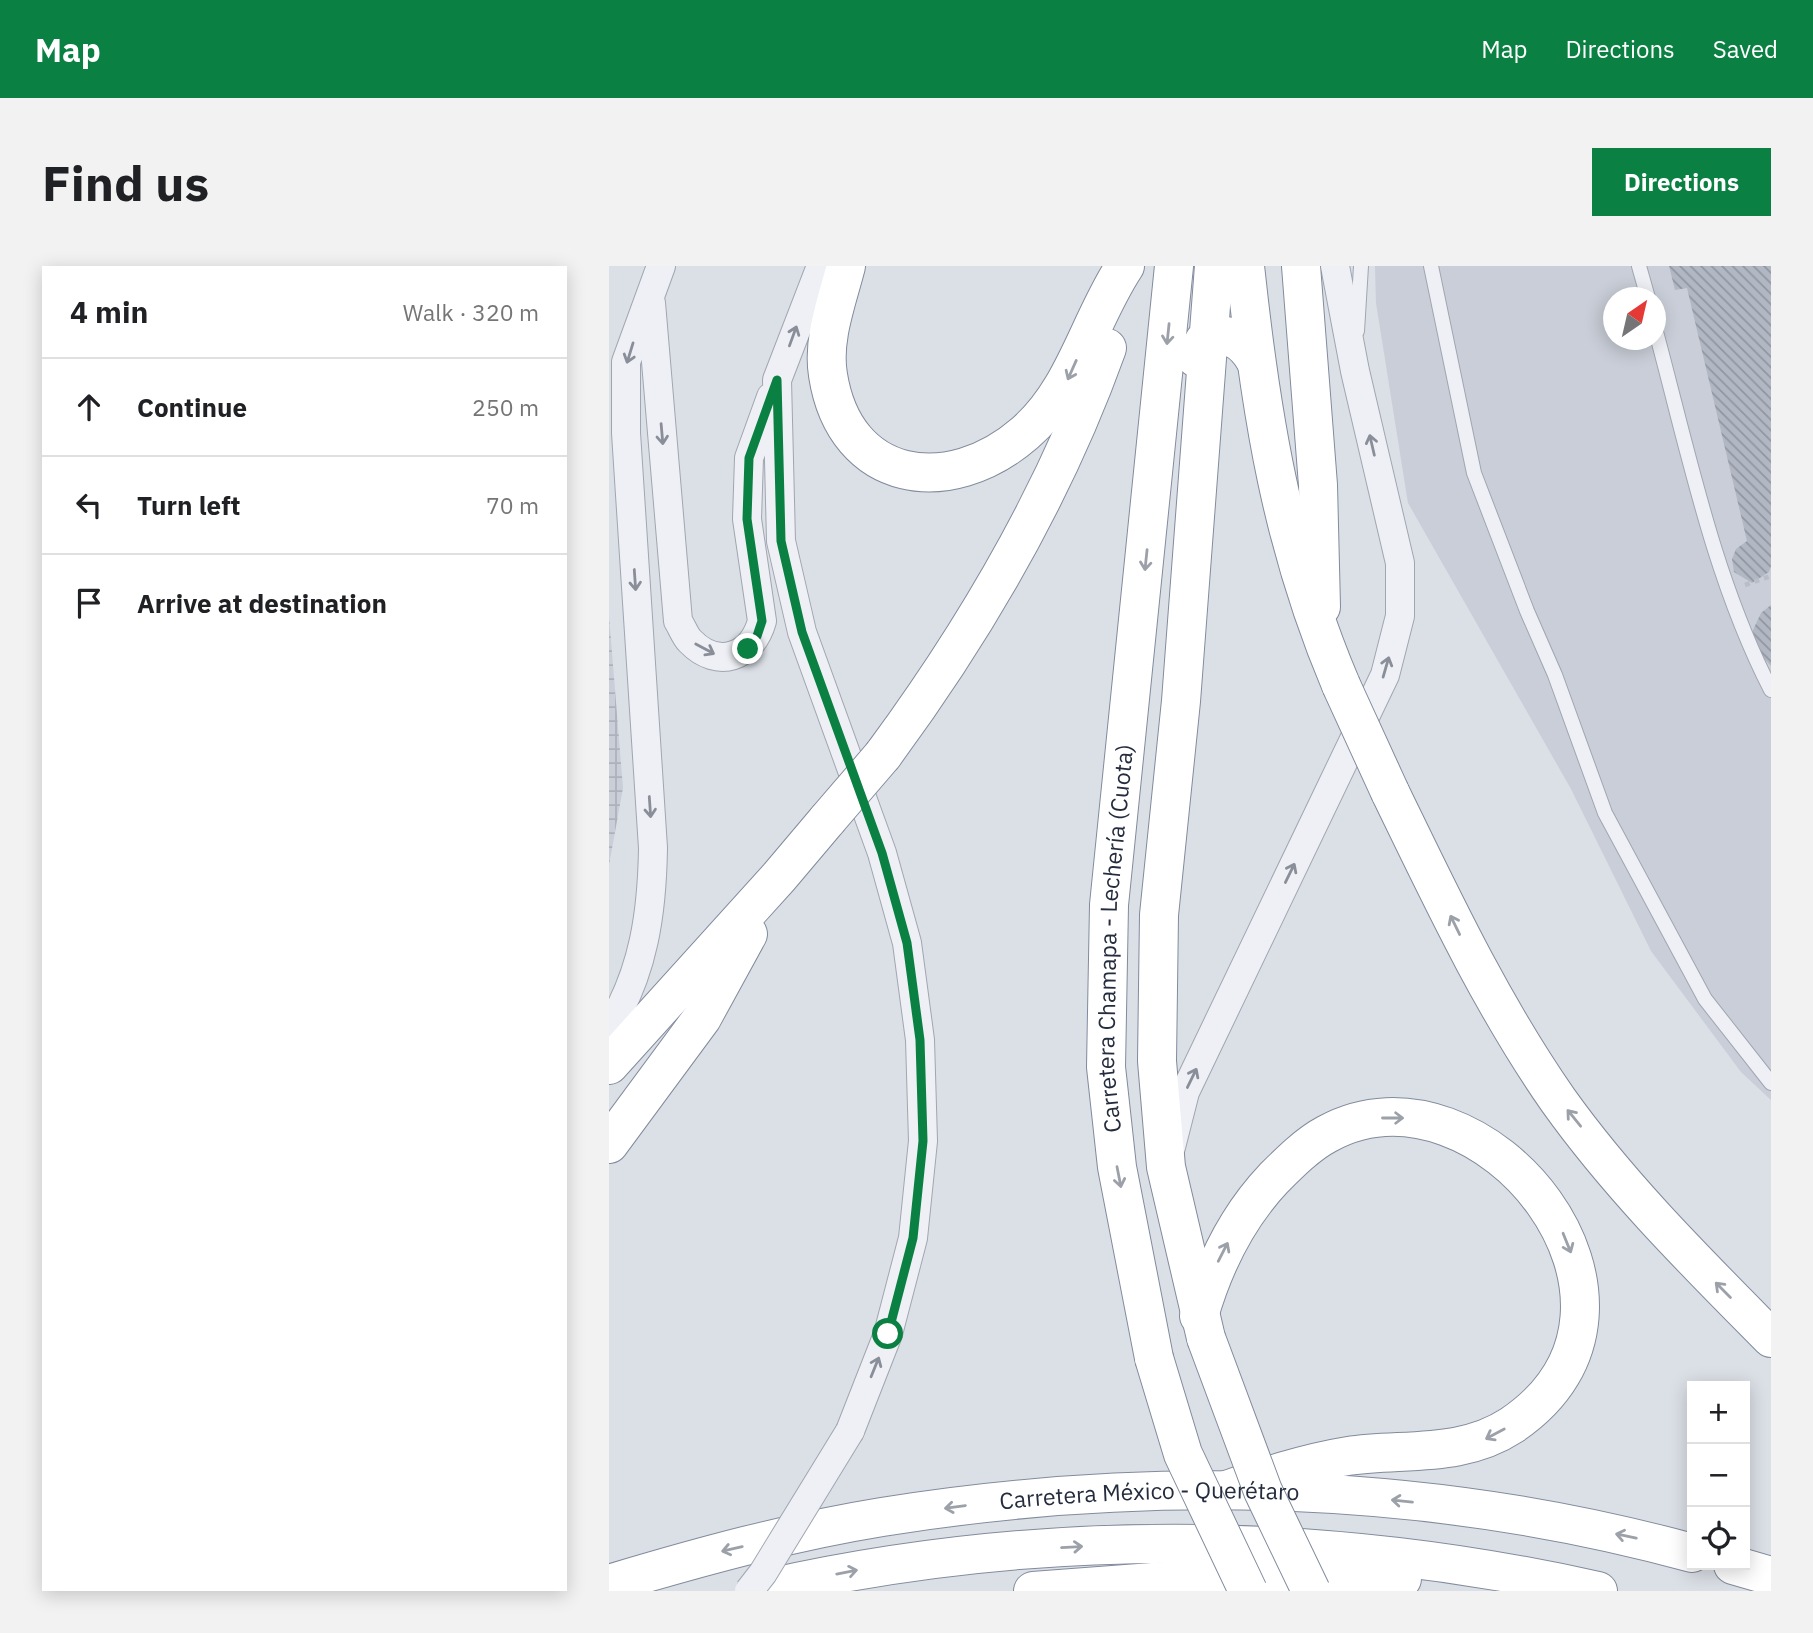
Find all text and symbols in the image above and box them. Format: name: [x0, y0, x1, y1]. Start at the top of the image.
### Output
text: Map: [35, 28, 101, 71]
text: Map: [1481, 33, 1527, 65]
text: Directions: [1565, 33, 1675, 65]
text: Saved: [1713, 33, 1778, 65]
button: Directions: [1592, 148, 1771, 216]
text: Find us: [42, 151, 209, 214]
north arrow: [1603, 287, 1666, 350]
text: 4 min: [70, 292, 148, 331]
text: Walk · 320 m: [403, 297, 539, 327]
one-way arrow: [1161, 322, 1174, 345]
one-way arrow: [788, 326, 800, 348]
one-way arrow: [622, 342, 635, 364]
one-way arrow: [1065, 359, 1078, 380]
icon: ahead: [70, 388, 108, 426]
text: Continue: [137, 390, 247, 424]
text: 250 m: [472, 392, 539, 422]
one-way arrow: [656, 422, 669, 445]
one-way arrow: [1365, 434, 1379, 457]
icon: left: [70, 486, 108, 524]
text: Turn left: [137, 488, 240, 522]
text: 70 m: [486, 490, 539, 520]
one-way arrow: [1139, 549, 1152, 571]
one-way arrow: [629, 568, 642, 591]
icon: arrive: [70, 584, 108, 622]
text: Arrive at destination: [137, 586, 387, 620]
route end: [732, 633, 763, 664]
one-way arrow: [694, 642, 715, 656]
one-way arrow: [1381, 657, 1394, 679]
street label: Carretera Chamapa - Lechería (Cuota): [1090, 743, 1139, 1134]
one-way arrow: [644, 795, 657, 818]
one-way arrow: [1284, 863, 1297, 884]
one-way arrow: [1447, 915, 1461, 936]
one-way arrow: [1185, 1068, 1199, 1089]
one-way arrow: [1566, 1110, 1581, 1128]
one-way arrow: [1381, 1111, 1404, 1125]
one-way arrow: [1112, 1165, 1126, 1188]
one-way arrow: [1562, 1232, 1575, 1254]
one-way arrow: [1217, 1242, 1230, 1263]
one-way arrow: [1715, 1281, 1732, 1298]
route start: [872, 1318, 903, 1349]
one-way arrow: [869, 1357, 882, 1378]
map controls: [1687, 1381, 1750, 1570]
button: +: [1687, 1381, 1750, 1444]
one-way arrow: [1485, 1428, 1505, 1442]
button: −: [1687, 1444, 1750, 1507]
street label: Carretera México - Querétaro: [998, 1474, 1300, 1515]
one-way arrow: [1391, 1494, 1414, 1507]
one-way arrow: [944, 1501, 967, 1514]
button: locate: [1687, 1507, 1750, 1570]
one-way arrow: [1615, 1529, 1638, 1543]
one-way arrow: [1061, 1540, 1084, 1553]
one-way arrow: [721, 1543, 743, 1556]
one-way arrow: [835, 1565, 858, 1579]

